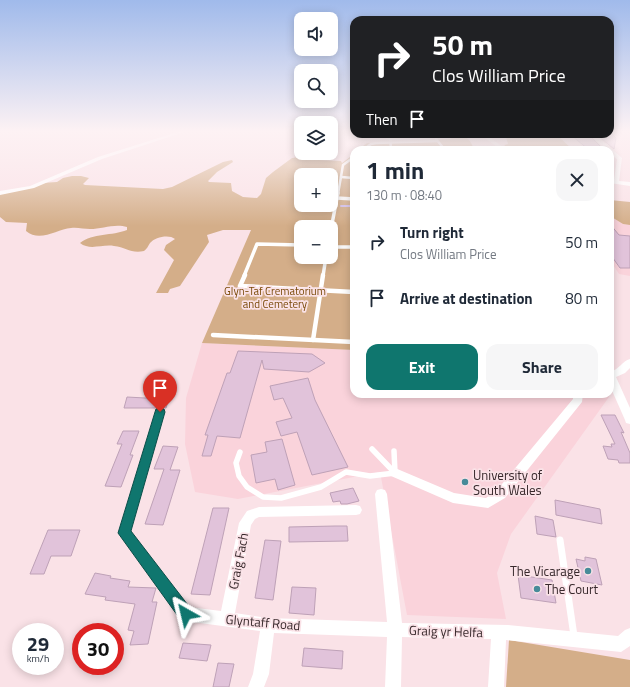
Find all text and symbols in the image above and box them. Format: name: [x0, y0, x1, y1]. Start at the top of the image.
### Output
map controls: [294, 12, 338, 264]
button: sound: [294, 12, 338, 56]
text: 50 m: [432, 23, 493, 66]
icon: right: [366, 32, 418, 84]
text: Clos William Price: [432, 62, 566, 89]
button: search: [294, 64, 338, 108]
text: Then: [366, 108, 398, 131]
icon: arrive: [406, 108, 428, 130]
button: layers: [294, 116, 338, 160]
text: 1 min: [366, 152, 424, 188]
button: close: [556, 159, 598, 201]
button: +: [294, 168, 338, 212]
text: 130 m · 08:40: [366, 185, 442, 205]
button: −: [294, 220, 338, 264]
text: Turn right: [400, 221, 464, 244]
icon: right: [366, 231, 388, 253]
text: 50 m: [565, 231, 598, 254]
text: Clos William Price: [400, 244, 497, 264]
park label: Glyn-Taf Crematorium and Cemetery: [224, 283, 326, 312]
icon: arrive: [366, 287, 388, 309]
text: Arrive at destination: [400, 287, 533, 310]
text: 80 m: [565, 287, 598, 310]
button: Exit: [366, 344, 478, 390]
button: Share: [486, 344, 598, 390]
pin: [143, 371, 177, 412]
icon: arrive: [149, 377, 171, 399]
place label: University of South Wales: [473, 465, 543, 500]
marker: University of South Wales: [460, 477, 470, 487]
street label: Graig Fach: [223, 531, 253, 591]
place label: The Vicarage: [510, 561, 580, 581]
marker: The Vicarage: [583, 566, 593, 576]
place label: The Court: [545, 579, 598, 599]
marker: The Court: [532, 584, 542, 594]
position arrow: [165, 593, 207, 635]
street label: Glyntaff Road: [225, 609, 301, 635]
street label: Graig yr Helfa: [409, 620, 484, 642]
speed limit sign: 30: [72, 623, 124, 675]
text: 29: [27, 628, 49, 659]
text: km/h: [27, 651, 49, 666]

